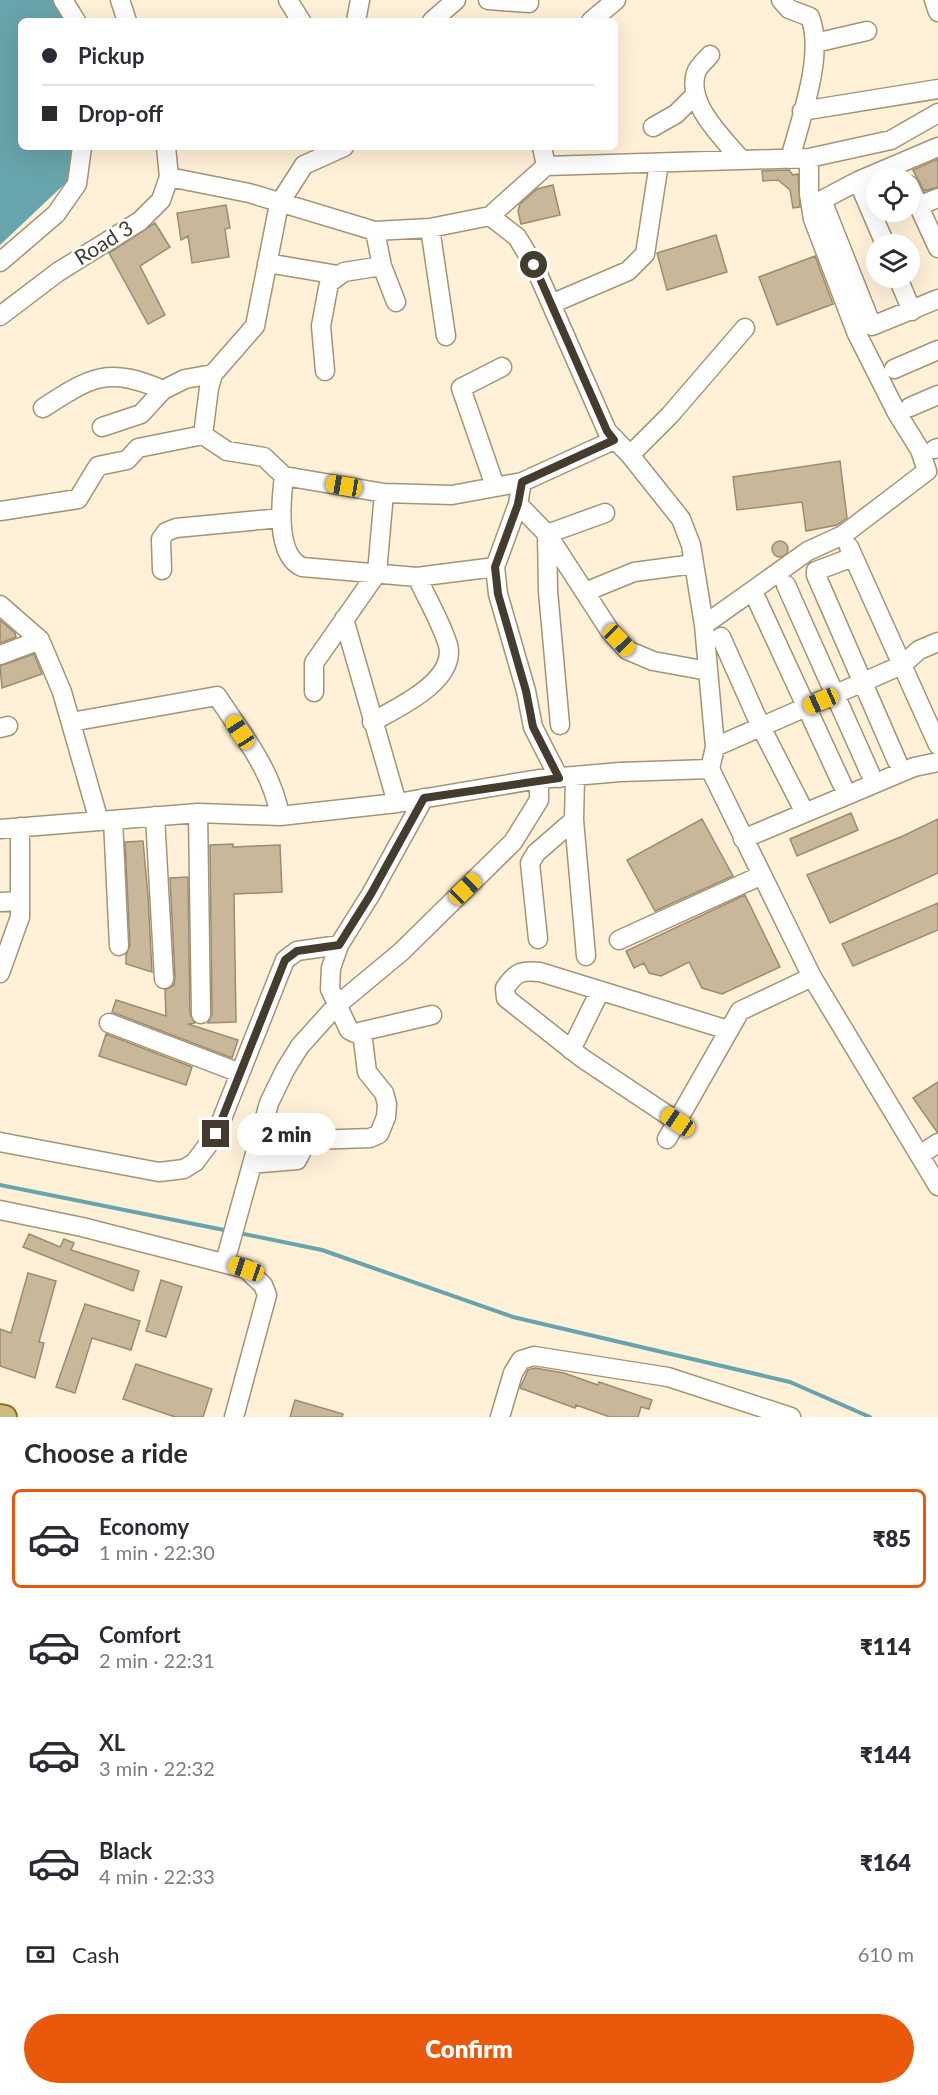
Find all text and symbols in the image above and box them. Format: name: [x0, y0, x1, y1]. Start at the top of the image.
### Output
text: Pickup: [78, 42, 144, 69]
text: Drop-off: [78, 100, 163, 127]
map controls: [866, 168, 920, 288]
button: locate: [866, 168, 920, 222]
street label: Road 3: [69, 214, 137, 269]
button: layers: [866, 234, 920, 288]
route start: [520, 251, 547, 278]
car: [325, 474, 363, 498]
car: [600, 621, 638, 659]
car: [801, 685, 841, 717]
car: [223, 712, 257, 752]
car: [446, 870, 484, 908]
car: [658, 1104, 698, 1140]
callout: 2 min: [237, 1113, 336, 1155]
route end: [202, 1120, 229, 1147]
text: 2 min: [262, 1122, 311, 1146]
car: [226, 1255, 266, 1283]
text: Choose a ride: [24, 1436, 188, 1469]
icon: car: [27, 1512, 81, 1566]
text: Economy: [99, 1513, 189, 1540]
text: ₹85: [873, 1525, 911, 1552]
text: 1 min · 22:30: [99, 1540, 215, 1564]
icon: car: [27, 1620, 81, 1674]
text: Comfort: [99, 1621, 181, 1648]
text: ₹114: [860, 1633, 911, 1660]
text: 2 min · 22:31: [99, 1648, 215, 1672]
icon: car: [27, 1728, 81, 1782]
text: XL: [99, 1729, 125, 1756]
text: ₹144: [860, 1741, 911, 1768]
text: 3 min · 22:32: [99, 1756, 215, 1780]
icon: car: [27, 1836, 81, 1890]
text: Black: [99, 1837, 152, 1864]
text: ₹164: [860, 1849, 911, 1876]
text: 4 min · 22:33: [99, 1864, 215, 1888]
icon: cash: [24, 1938, 57, 1971]
text: Cash: [72, 1941, 119, 1968]
text: 610 m: [858, 1942, 914, 1966]
button: Confirm: [24, 2014, 914, 2083]

